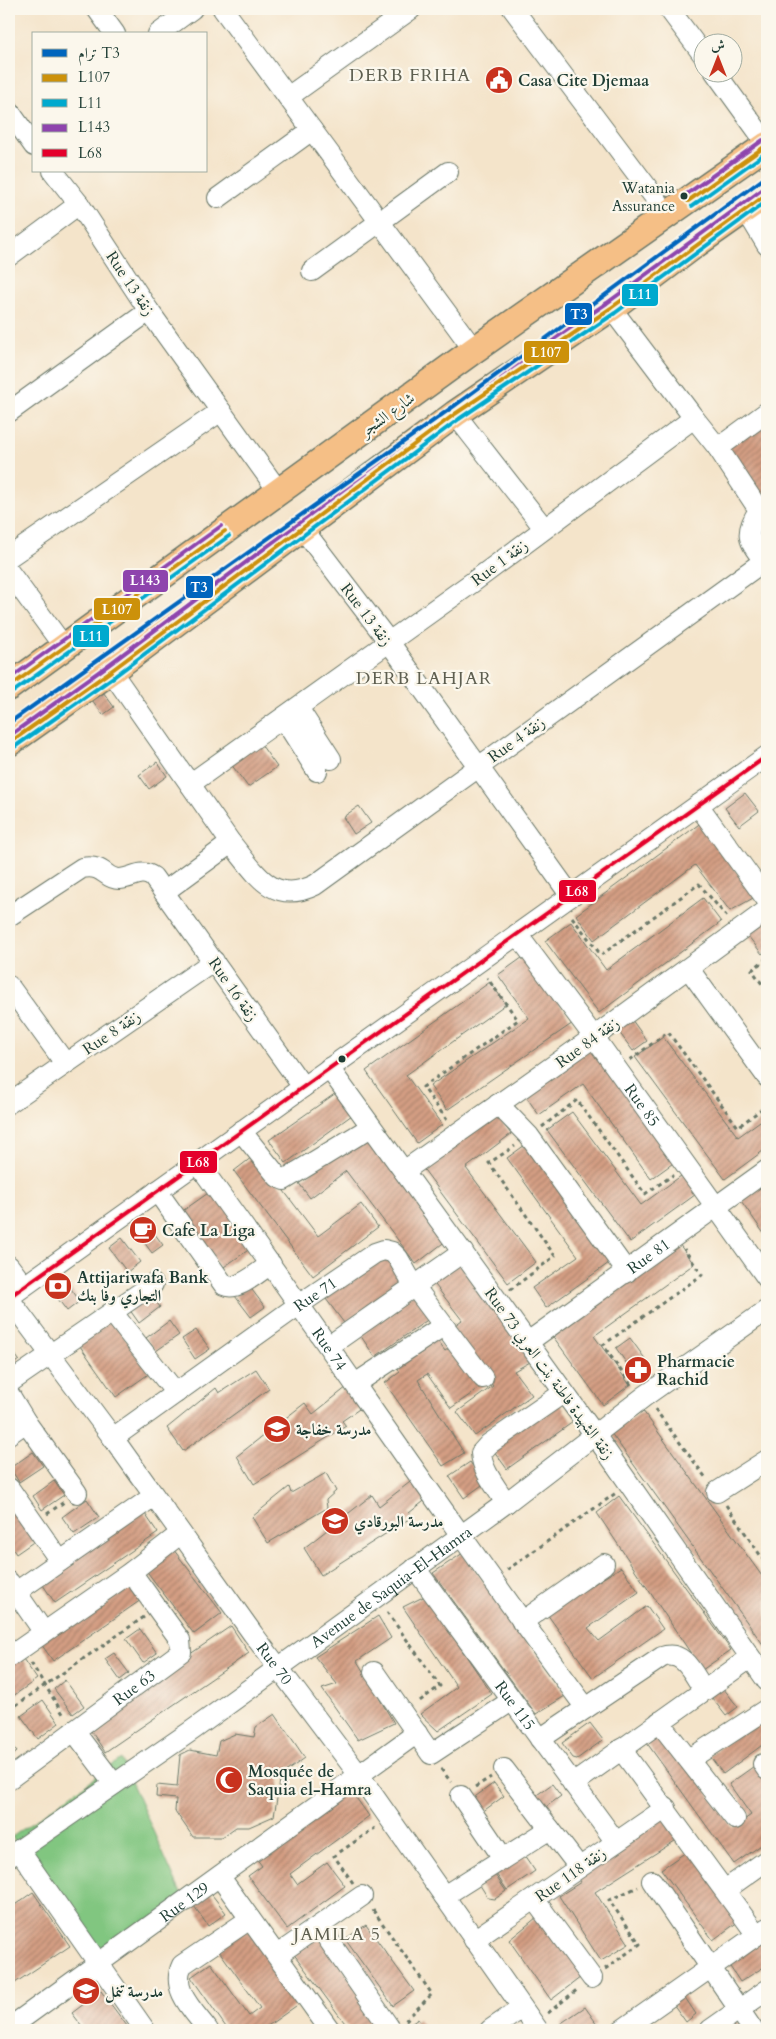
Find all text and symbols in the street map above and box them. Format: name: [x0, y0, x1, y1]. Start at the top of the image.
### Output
legend: [32, 32, 208, 172]
north arrow: [694, 32, 744, 82]
text: ش: [711, 36, 725, 55]
text: ترام T3: [78, 43, 120, 66]
district label: DERB FRIHA: [349, 63, 471, 88]
public building icon: Casa Cite Djemaa: [484, 65, 514, 95]
text: L107: [78, 67, 110, 87]
place label: Casa Cite Djemaa: [518, 70, 649, 92]
text: L11: [78, 93, 102, 113]
text: L143: [78, 117, 110, 137]
text: L68: [78, 143, 102, 163]
place label: Watania Assurance: [612, 178, 676, 216]
marker: Watania Assurance: [679, 191, 689, 201]
street label: Rue 13 زنقة: [100, 247, 160, 320]
line badge: L11: [621, 283, 659, 307]
text: L11: [628, 285, 652, 304]
line badge: T3: [564, 302, 593, 326]
text: T3: [570, 305, 588, 324]
line badge: L107: [523, 340, 570, 364]
text: L107: [531, 343, 561, 362]
street label: شارع الشجر: [354, 387, 421, 445]
street label: Rue 1 زنقة: [467, 534, 532, 591]
line badge: L143: [122, 569, 169, 593]
text: L143: [130, 571, 160, 590]
line badge: T3: [185, 575, 214, 599]
text: T3: [190, 578, 208, 597]
street label: Rue 13 زنقة: [335, 579, 397, 651]
line badge: L107: [93, 597, 141, 621]
text: L107: [102, 600, 132, 619]
line badge: L11: [72, 624, 110, 648]
text: L11: [79, 627, 103, 646]
district label: DERB LAHJAR: [356, 666, 492, 691]
street label: Rue 4 زنقة: [484, 712, 550, 768]
line badge: L68: [558, 879, 597, 903]
text: L68: [565, 882, 589, 901]
street label: Rue 16 زنقة: [203, 953, 263, 1026]
street label: Rue 8 زنقة: [78, 1005, 145, 1060]
street label: Rue 84 زنقة: [551, 1012, 624, 1073]
unlabelled marker: [337, 1054, 347, 1064]
street label: Rue 85: [619, 1079, 665, 1131]
line badge: L68: [179, 1150, 218, 1174]
text: L68: [186, 1153, 210, 1172]
cafe icon: Cafe La Liga: [128, 1215, 158, 1245]
place label: Cafe La Liga: [162, 1220, 255, 1242]
street label: Rue 81: [623, 1233, 675, 1279]
place label: Attijariwafa Bank التجاري وفا بنك: [77, 1267, 208, 1309]
bank icon: Attijariwafa Bank التجاري وفا بنك: [43, 1271, 73, 1301]
street label: Rue 71: [289, 1272, 341, 1317]
street label: Rue 73 زنقة الشهيدة فاطنة بنت العربي: [478, 1283, 619, 1465]
street label: Rue 74: [306, 1323, 352, 1375]
place label: Pharmacie Rachid: [657, 1351, 735, 1391]
pharmacy icon: Pharmacie Rachid: [623, 1355, 653, 1385]
school or university icon: مدرسة خفاجة: [262, 1414, 292, 1444]
place label: مدرسة خفاجة: [296, 1419, 372, 1441]
school or university icon: مدرسة البورقادي: [320, 1506, 350, 1536]
place label: مدرسة البورقادي: [354, 1511, 443, 1535]
street label: Avenue de Saquia-El-Hamra: [306, 1521, 477, 1653]
street label: Rue 70: [251, 1638, 297, 1690]
street label: Rue 63: [109, 1665, 160, 1711]
street label: Rue 115: [489, 1677, 540, 1735]
place label: Mosquée de Saquia el-Hamra: [248, 1761, 372, 1801]
mosque icon: Mosquée de Saquia el-Hamra: [214, 1765, 244, 1795]
street label: Rue 118 زنقة: [531, 1842, 610, 1907]
street label: Rue 129: [155, 1877, 214, 1928]
district label: JAMILA 5: [290, 1922, 381, 1947]
school or university icon: مدرسة تنمل: [71, 1976, 101, 2006]
place label: مدرسة تنمل: [105, 1981, 163, 2003]

